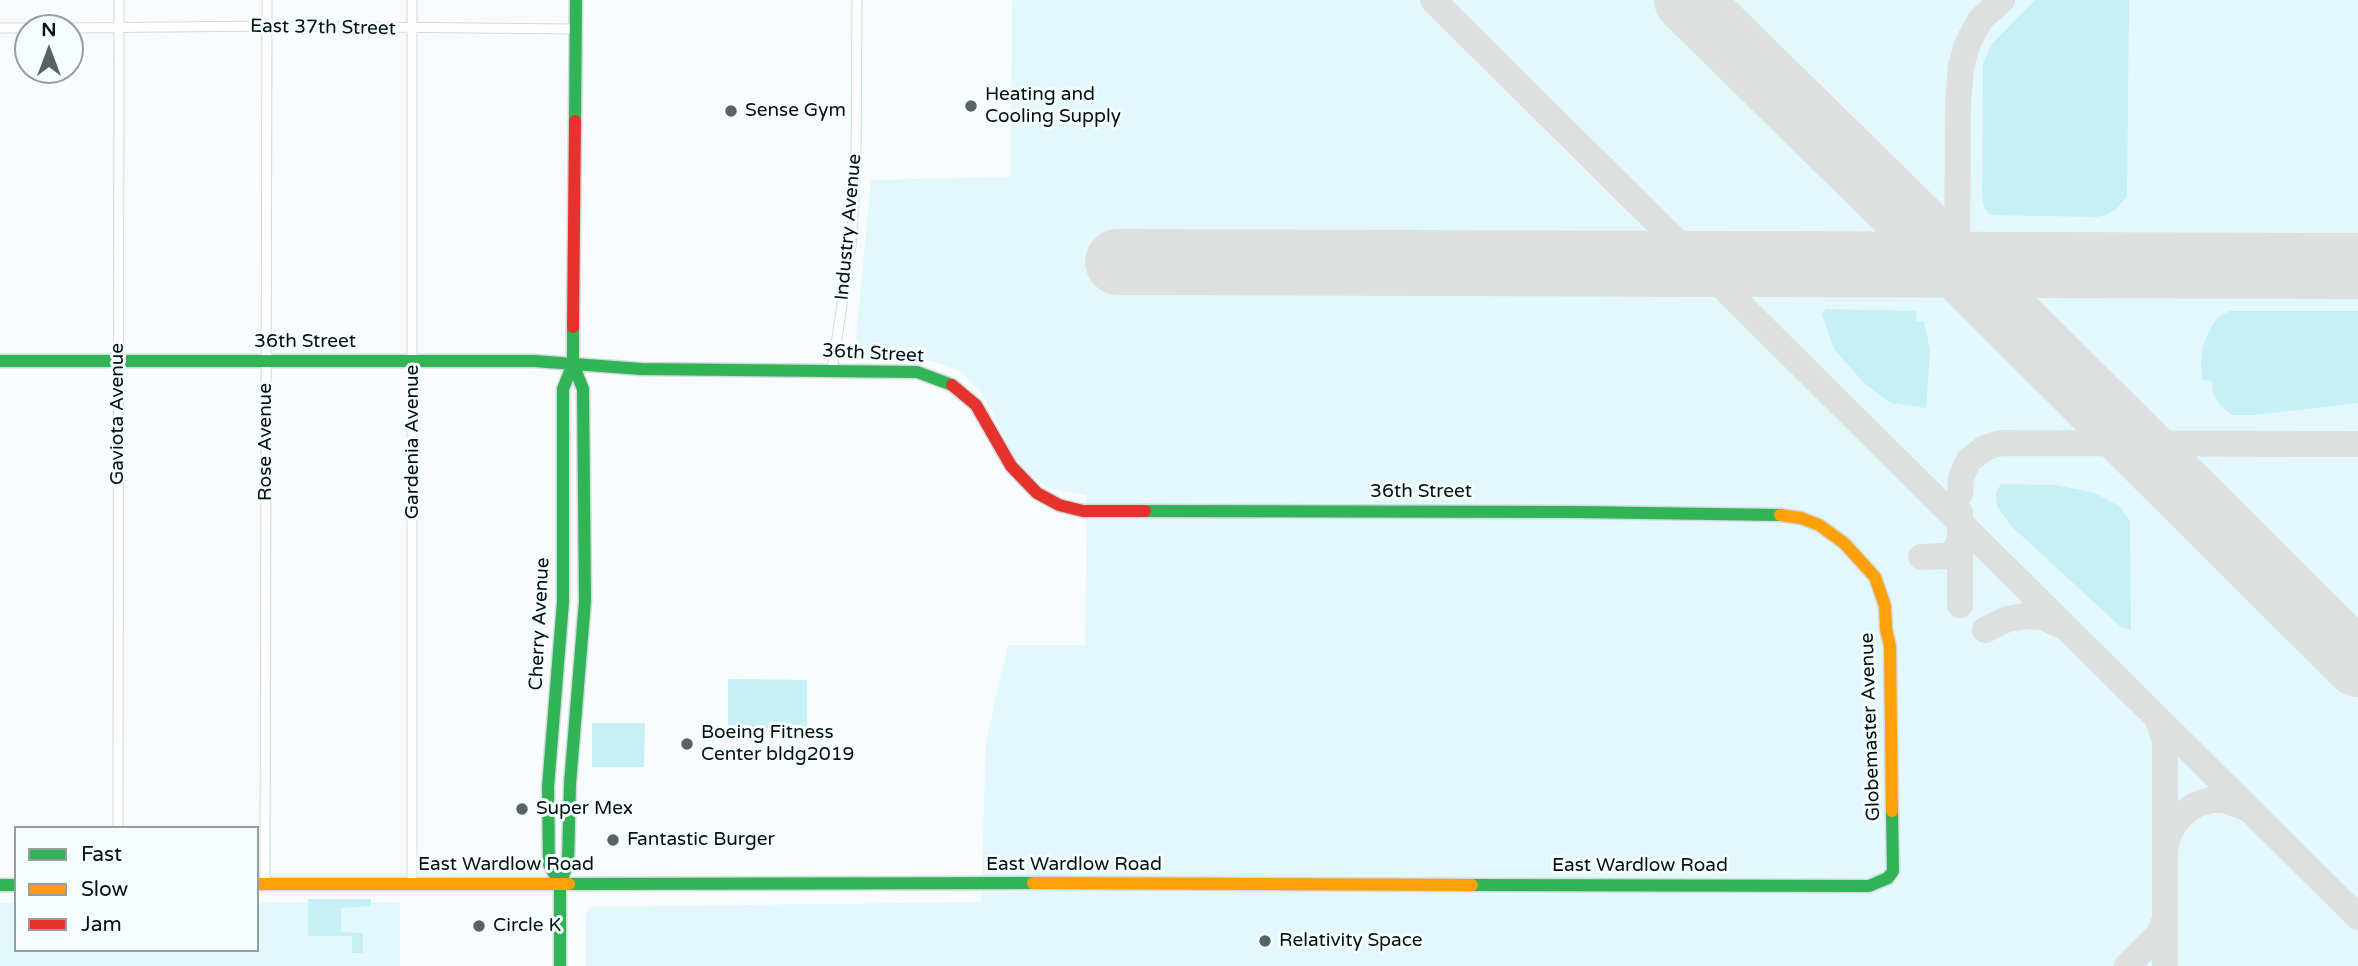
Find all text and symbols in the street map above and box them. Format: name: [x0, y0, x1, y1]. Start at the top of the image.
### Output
north arrow: [14, 14, 84, 84]
street label: East 37th Street: [250, 15, 396, 41]
text: N: [41, 19, 57, 41]
place label: Heating and Cooling Supply: [985, 84, 1121, 128]
marker: Heating and Cooling Supply: [963, 98, 979, 114]
place label: Sense Gym: [745, 100, 846, 122]
marker: Sense Gym: [723, 103, 739, 119]
street label: Industry Avenue: [831, 153, 867, 301]
street label: 36th Street: [254, 331, 356, 353]
street label: 36th Street: [822, 340, 924, 368]
street label: Gaviota Avenue: [107, 343, 129, 485]
street label: Gardenia Avenue: [402, 365, 424, 519]
street label: Rose Avenue: [255, 383, 277, 501]
street label: 36th Street: [1370, 481, 1472, 503]
street label: Cherry Avenue: [525, 557, 555, 691]
street label: Globemaster Avenue: [1856, 632, 1886, 822]
place label: Boeing Fitness Center bldg2019: [701, 722, 855, 766]
marker: Boeing Fitness Center bldg2019: [679, 736, 695, 752]
place label: Super Mex: [536, 798, 633, 820]
marker: Super Mex: [514, 801, 530, 817]
legend: [14, 826, 259, 952]
place label: Fantastic Burger: [627, 829, 775, 851]
marker: Fantastic Burger: [605, 832, 621, 848]
text: Fast: [81, 842, 122, 867]
street label: East Wardlow Road: [418, 854, 594, 876]
street label: East Wardlow Road: [986, 854, 1162, 876]
street label: East Wardlow Road: [1552, 855, 1728, 877]
text: Slow: [81, 877, 128, 902]
text: Jam: [81, 912, 122, 937]
place label: Circle K: [493, 915, 561, 937]
marker: Circle K: [471, 918, 487, 934]
place label: Relativity Space: [1279, 930, 1423, 952]
marker: Relativity Space: [1257, 933, 1273, 949]

